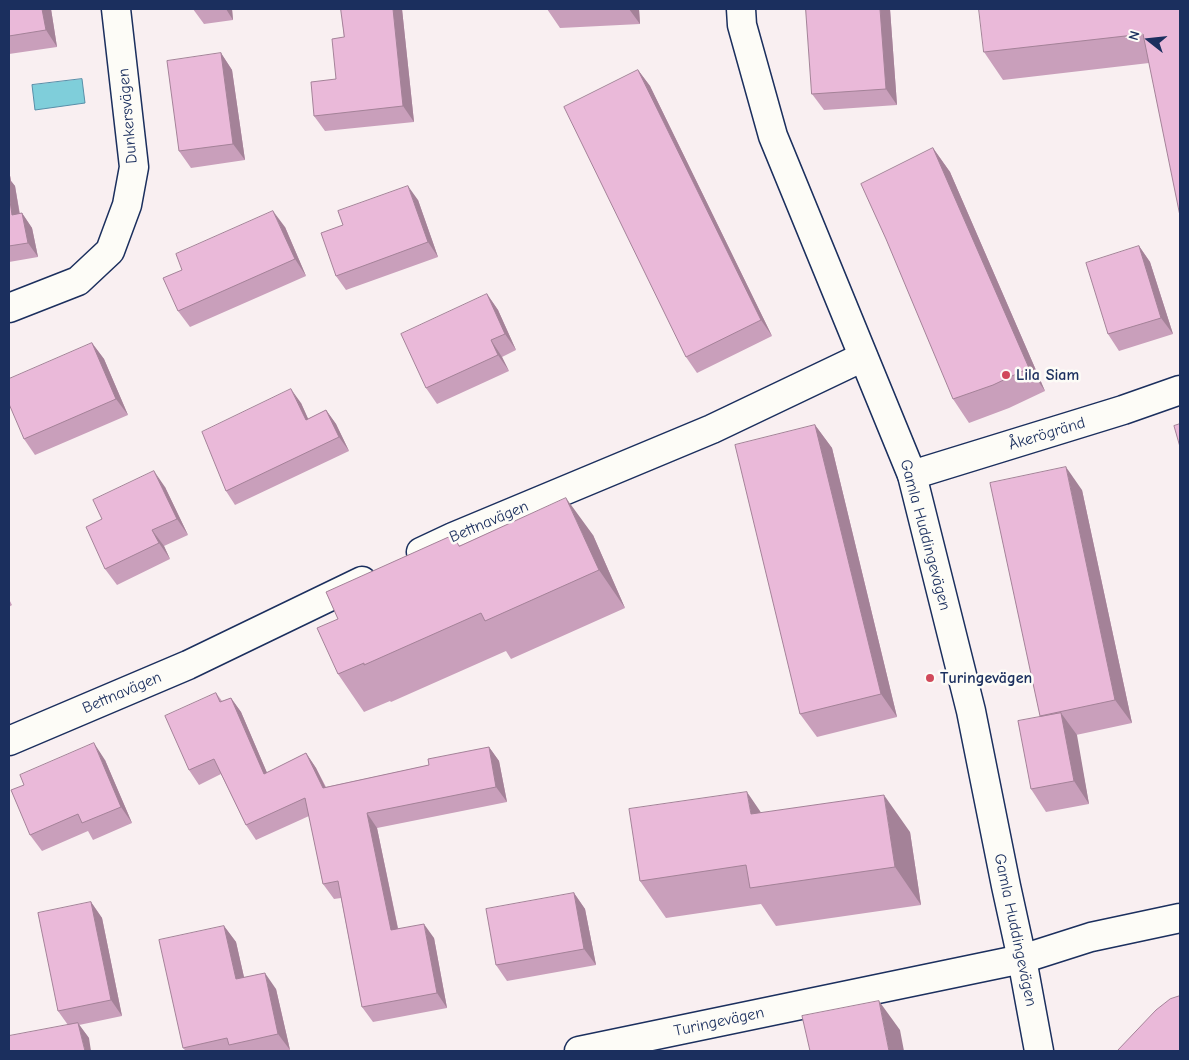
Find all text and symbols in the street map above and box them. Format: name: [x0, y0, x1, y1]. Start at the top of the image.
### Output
north arrow: [1124, 15, 1174, 65]
text: N: [1125, 29, 1144, 42]
street label: Dunkersvägen: [114, 68, 142, 164]
place label: Lila Siam: [1016, 365, 1079, 385]
marker: Lila Siam: [1000, 369, 1012, 381]
street label: Åkerögränd: [1006, 413, 1088, 455]
street label: Gamla Huddingevägen: [896, 457, 954, 613]
street label: Bettnavägen: [447, 497, 531, 547]
street label: Bettnavägen: [80, 668, 164, 718]
place label: Turingevägen: [940, 668, 1032, 688]
marker: Turingevägen: [924, 672, 936, 684]
street label: Gamla Huddingevägen: [989, 852, 1041, 1008]
street label: Turingevägen: [672, 1003, 766, 1041]

